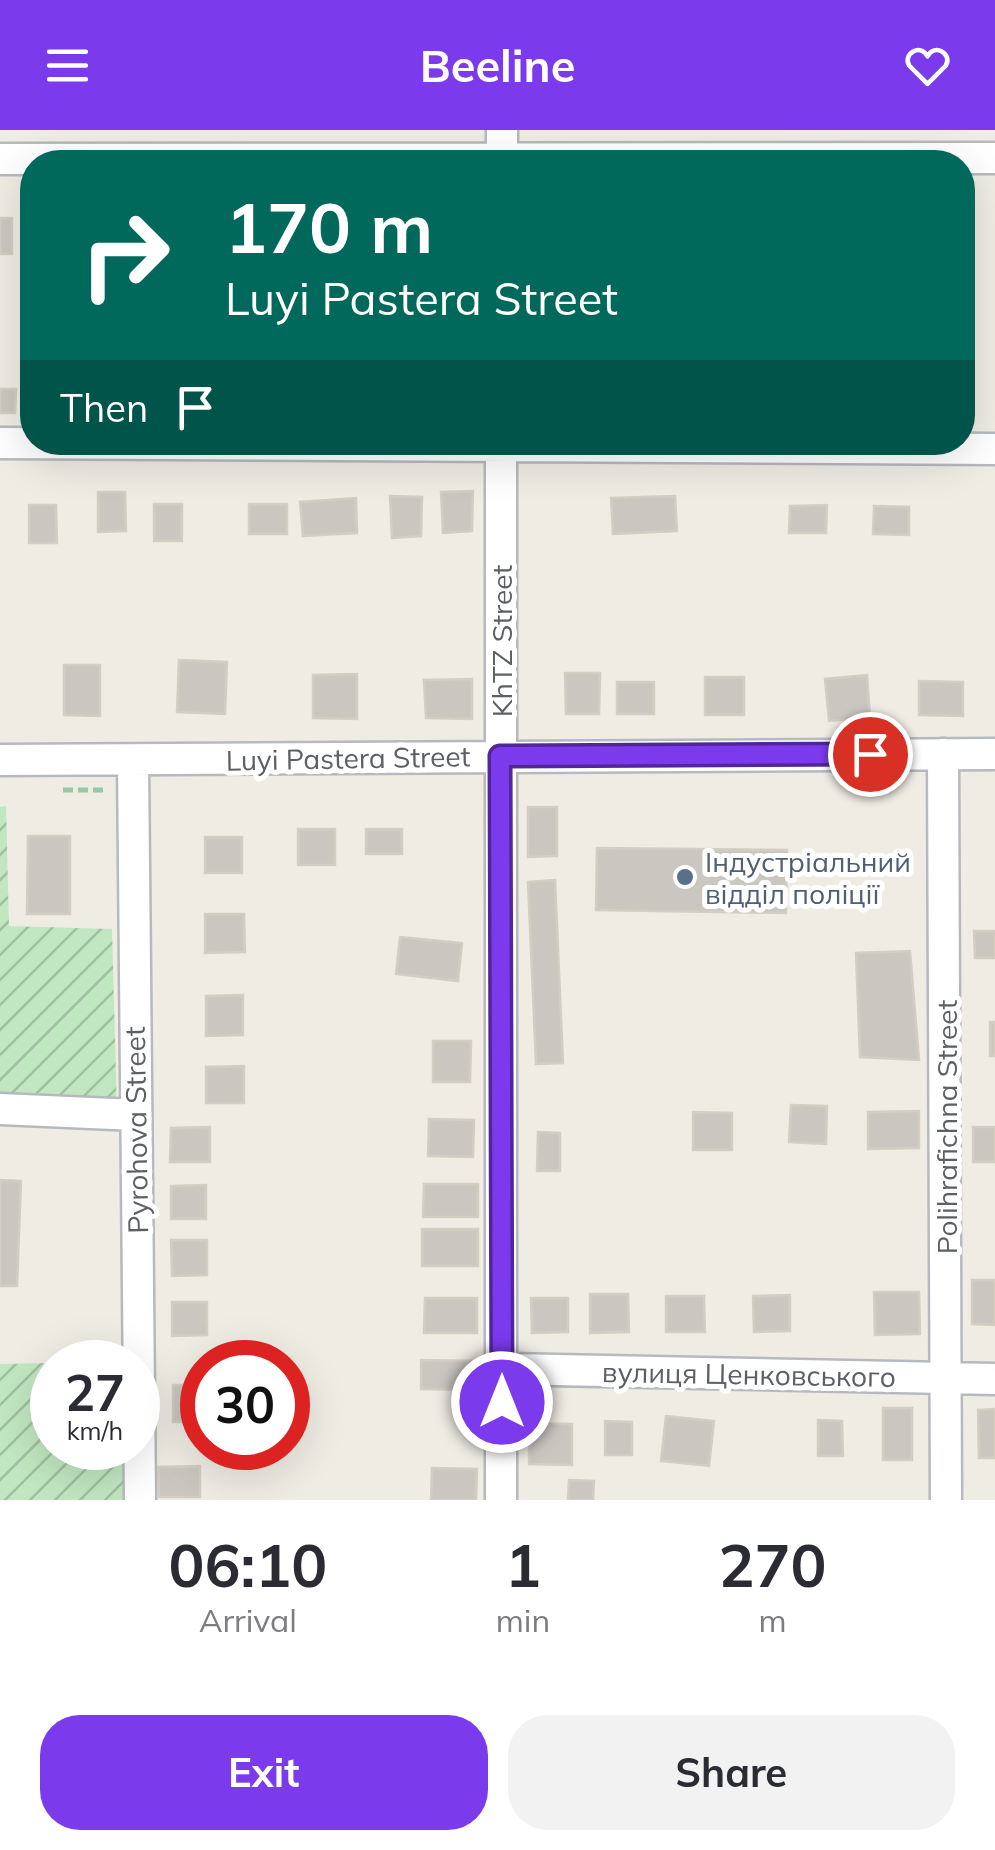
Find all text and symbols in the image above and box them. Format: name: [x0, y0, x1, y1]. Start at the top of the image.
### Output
text: Beeline: [420, 37, 575, 93]
icon: menu: [40, 38, 95, 93]
icon: heart: [900, 38, 955, 93]
text: 170 m: [225, 183, 433, 271]
icon: right: [60, 190, 190, 320]
text: Luyi Pastera Street: [225, 270, 618, 326]
icon: arrive: [168, 380, 223, 435]
text: Then: [60, 384, 148, 432]
street label: KhTZ Street: [484, 565, 519, 717]
pin: [828, 712, 913, 797]
icon: arrive: [843, 727, 898, 782]
street label: Luyi Pastera Street: [225, 738, 471, 778]
place label: Індустріальний відділ поліції: [705, 844, 911, 911]
marker: Індустріальний відділ поліції: [674, 866, 696, 888]
street label: Polihrafichna Street: [929, 1000, 964, 1254]
street label: Pyrohova Street: [117, 1026, 155, 1234]
speed limit sign: 30: [180, 1340, 310, 1470]
position arrow: [450, 1350, 554, 1454]
street label: вулиця Ценковського: [602, 1354, 896, 1394]
text: 27: [65, 1361, 125, 1424]
text: km/h: [67, 1415, 123, 1446]
text: 06:10: [168, 1527, 327, 1602]
text: 1: [505, 1527, 541, 1602]
text: 270: [719, 1527, 827, 1602]
text: Arrival: [199, 1600, 297, 1640]
text: min: [496, 1600, 550, 1640]
text: m: [759, 1600, 787, 1640]
button: Exit: [40, 1715, 488, 1830]
button: Share: [508, 1715, 955, 1830]

